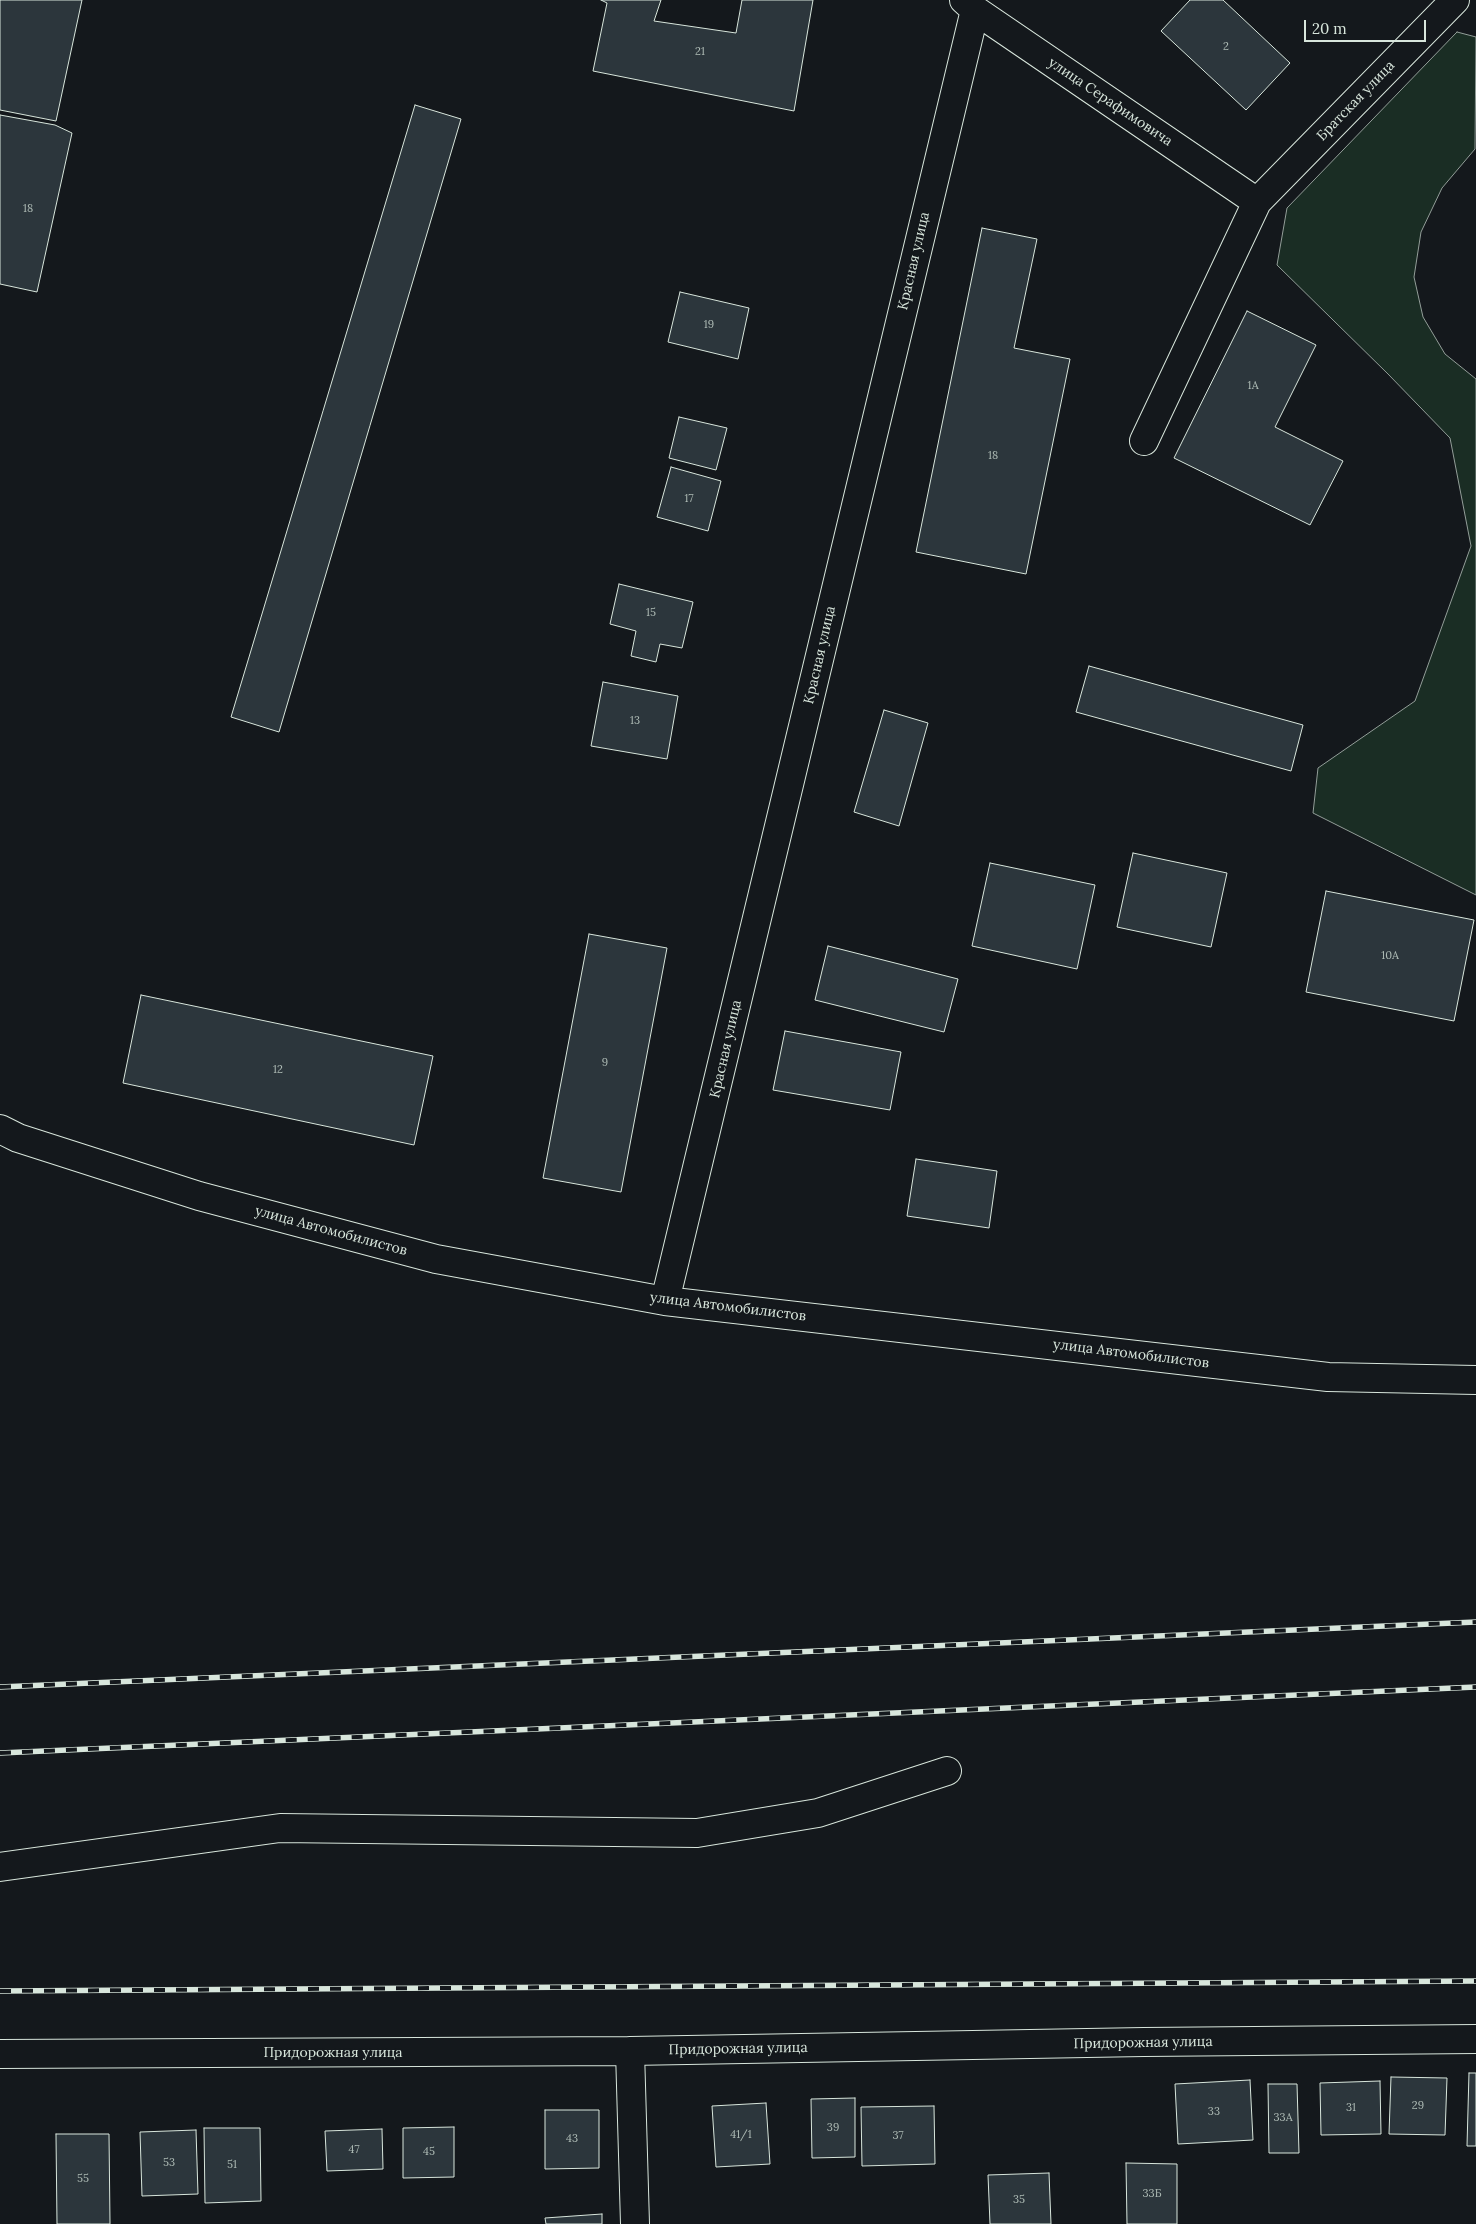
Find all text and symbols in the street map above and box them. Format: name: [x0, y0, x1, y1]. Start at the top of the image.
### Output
scale bar: [1306, 10, 1428, 42]
text: 20 m: [1312, 19, 1347, 38]
house number: 2: [1223, 40, 1229, 54]
house number: 21: [695, 45, 705, 59]
street label: улица Серафимовича: [1045, 54, 1175, 150]
street label: Братская улица: [1313, 57, 1399, 145]
house number: 18: [23, 202, 33, 216]
street label: Красная улица: [895, 210, 933, 312]
house number: 19: [704, 318, 714, 332]
house number: 1А: [1247, 379, 1259, 393]
house number: 18: [988, 449, 998, 463]
house number: 17: [684, 492, 694, 506]
street label: Красная улица: [801, 604, 839, 706]
house number: 15: [646, 606, 656, 620]
house number: 13: [630, 714, 640, 728]
house number: 10А: [1381, 949, 1399, 963]
street label: Красная улица: [707, 998, 745, 1100]
house number: 9: [602, 1056, 608, 1070]
house number: 12: [273, 1063, 283, 1077]
street label: улица Автомобилистов: [253, 1203, 409, 1259]
street label: улица Автомобилистов: [649, 1289, 807, 1325]
street label: улица Автомобилистов: [1052, 1336, 1210, 1372]
street label: Придорожная улица: [1073, 2033, 1213, 2053]
street label: Придорожная улица: [668, 2039, 808, 2059]
street label: Придорожная улица: [263, 2045, 403, 2061]
house number: 29: [1412, 2099, 1424, 2113]
house number: 31: [1346, 2101, 1356, 2115]
house number: 33: [1208, 2105, 1220, 2119]
house number: 33А: [1273, 2111, 1293, 2125]
house number: 39: [827, 2121, 839, 2135]
house number: 41/1: [730, 2128, 752, 2142]
house number: 37: [893, 2129, 903, 2143]
house number: 43: [566, 2132, 578, 2146]
house number: 47: [348, 2143, 360, 2157]
house number: 45: [423, 2145, 435, 2159]
house number: 53: [163, 2156, 175, 2170]
house number: 51: [227, 2158, 237, 2172]
house number: 55: [77, 2172, 89, 2186]
house number: 33Б: [1142, 2187, 1162, 2201]
house number: 35: [1013, 2193, 1025, 2207]

